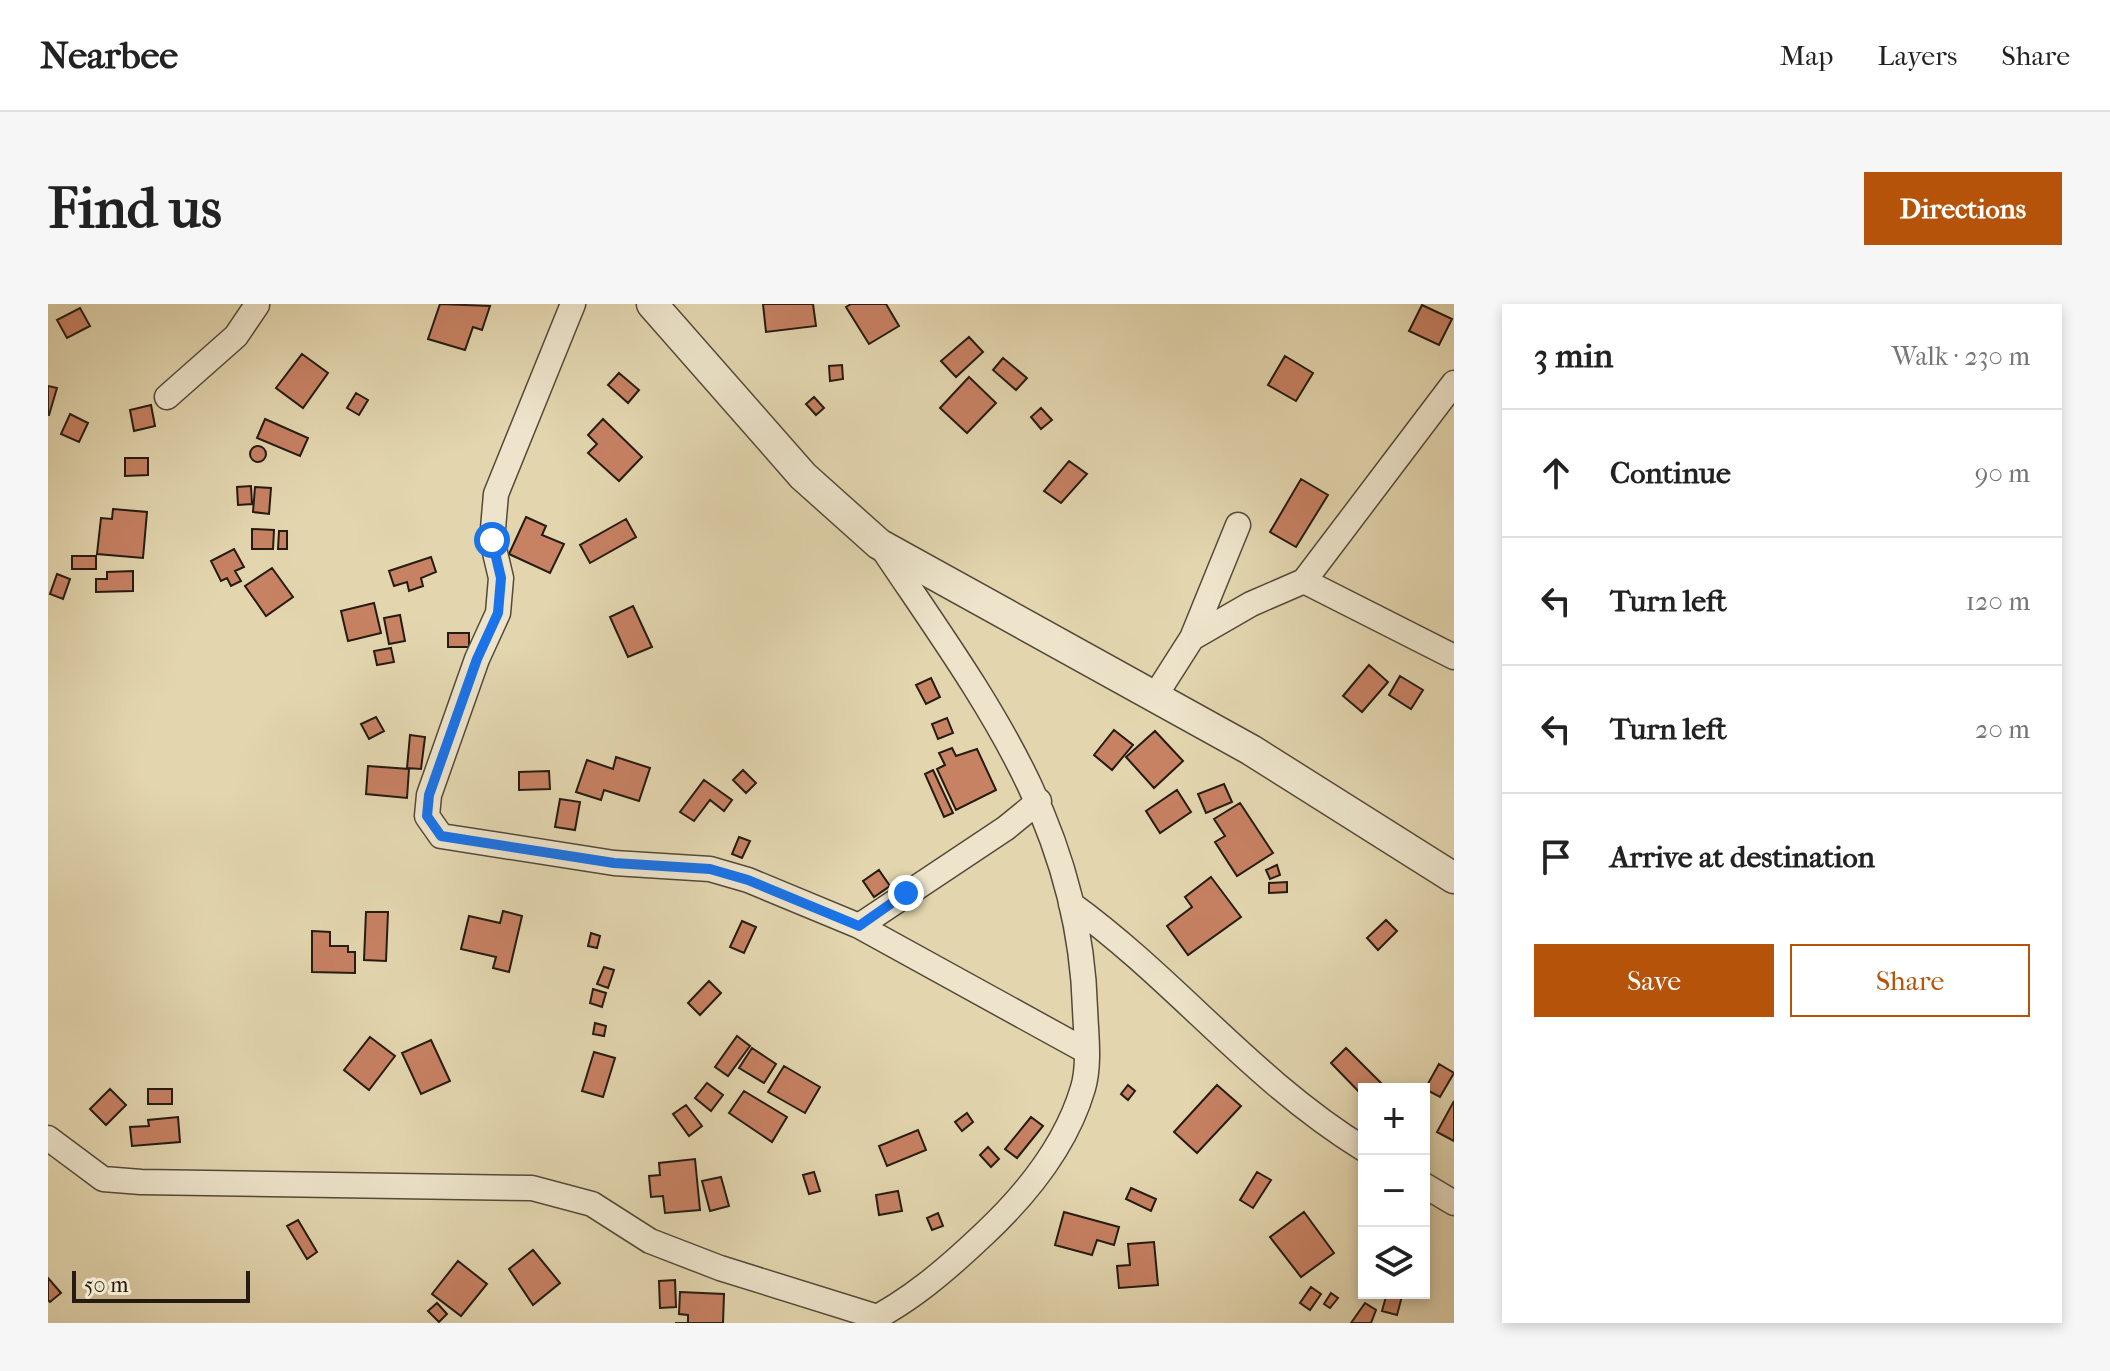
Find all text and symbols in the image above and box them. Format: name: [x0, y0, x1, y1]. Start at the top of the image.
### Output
text: Nearbee: [40, 33, 178, 78]
text: Map: [1780, 39, 1833, 72]
text: Layers: [1877, 39, 1957, 72]
text: Share: [2001, 39, 2070, 72]
button: Directions: [1864, 172, 2062, 245]
text: Find us: [48, 176, 222, 241]
text: 3 min: [1534, 336, 1613, 376]
text: Walk · 230 m: [1892, 341, 2030, 372]
icon: ahead: [1534, 451, 1578, 495]
text: Continue: [1610, 456, 1731, 491]
text: 90 m: [1975, 458, 2030, 489]
route start: [474, 522, 510, 558]
icon: left: [1534, 579, 1578, 623]
text: Turn left: [1610, 584, 1727, 619]
text: 120 m: [1966, 586, 2030, 617]
icon: left: [1534, 707, 1578, 751]
text: Turn left: [1610, 712, 1727, 747]
text: 20 m: [1975, 714, 2030, 745]
icon: arrive: [1534, 835, 1578, 879]
text: Arrive at destination: [1610, 840, 1875, 875]
route end: [888, 875, 924, 911]
button: Save: [1534, 944, 1774, 1017]
button: Share: [1790, 944, 2030, 1017]
map controls: [1358, 1083, 1430, 1299]
button: +: [1358, 1083, 1430, 1155]
button: −: [1358, 1155, 1430, 1227]
button: layers: [1358, 1227, 1430, 1299]
scale bar: [72, 1267, 250, 1303]
text: 50 m: [84, 1272, 129, 1298]

